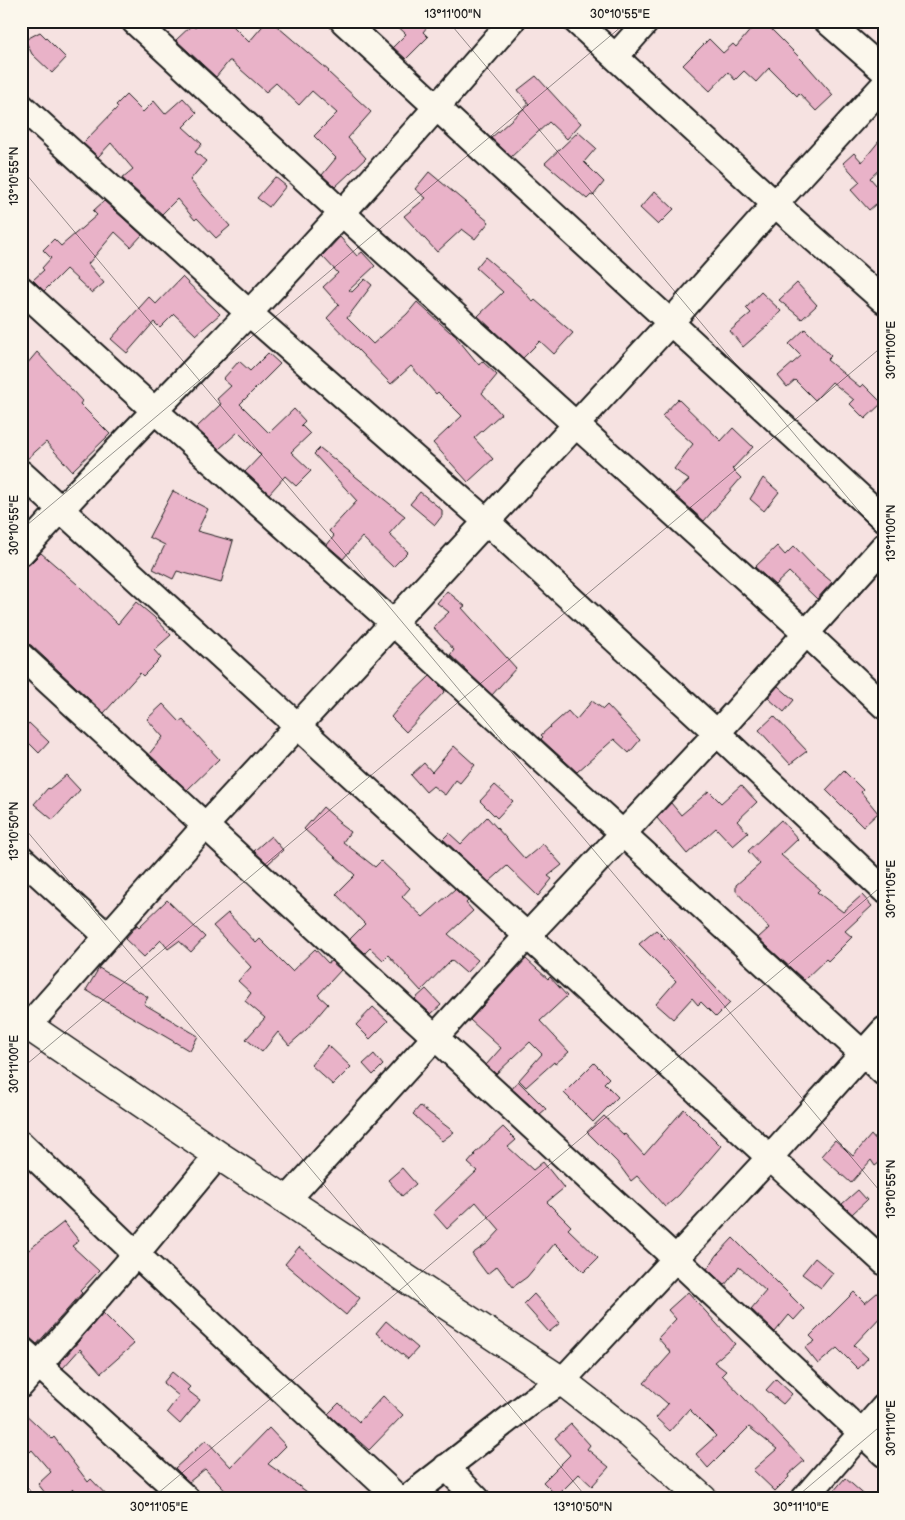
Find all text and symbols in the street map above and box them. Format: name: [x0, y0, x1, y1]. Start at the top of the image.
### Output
text: 13°11'00"N: [425, 7, 481, 22]
text: 30°10'55"E: [590, 7, 650, 22]
text: 13°10'55"N: [7, 147, 22, 205]
text: 30°11'00"E: [884, 321, 899, 379]
text: 30°10'55"E: [7, 495, 22, 555]
text: 13°11'00"N: [884, 505, 899, 561]
text: 13°10'50"N: [7, 801, 22, 861]
text: 30°11'05"E: [884, 860, 899, 918]
text: 30°11'00"E: [7, 1035, 22, 1093]
text: 13°10'55"N: [884, 1160, 899, 1218]
text: 30°11'10"E: [884, 1400, 899, 1456]
text: 30°11'05"E: [130, 1500, 188, 1515]
text: 13°10'50"N: [553, 1500, 613, 1515]
text: 30°11'10"E: [773, 1500, 829, 1515]

